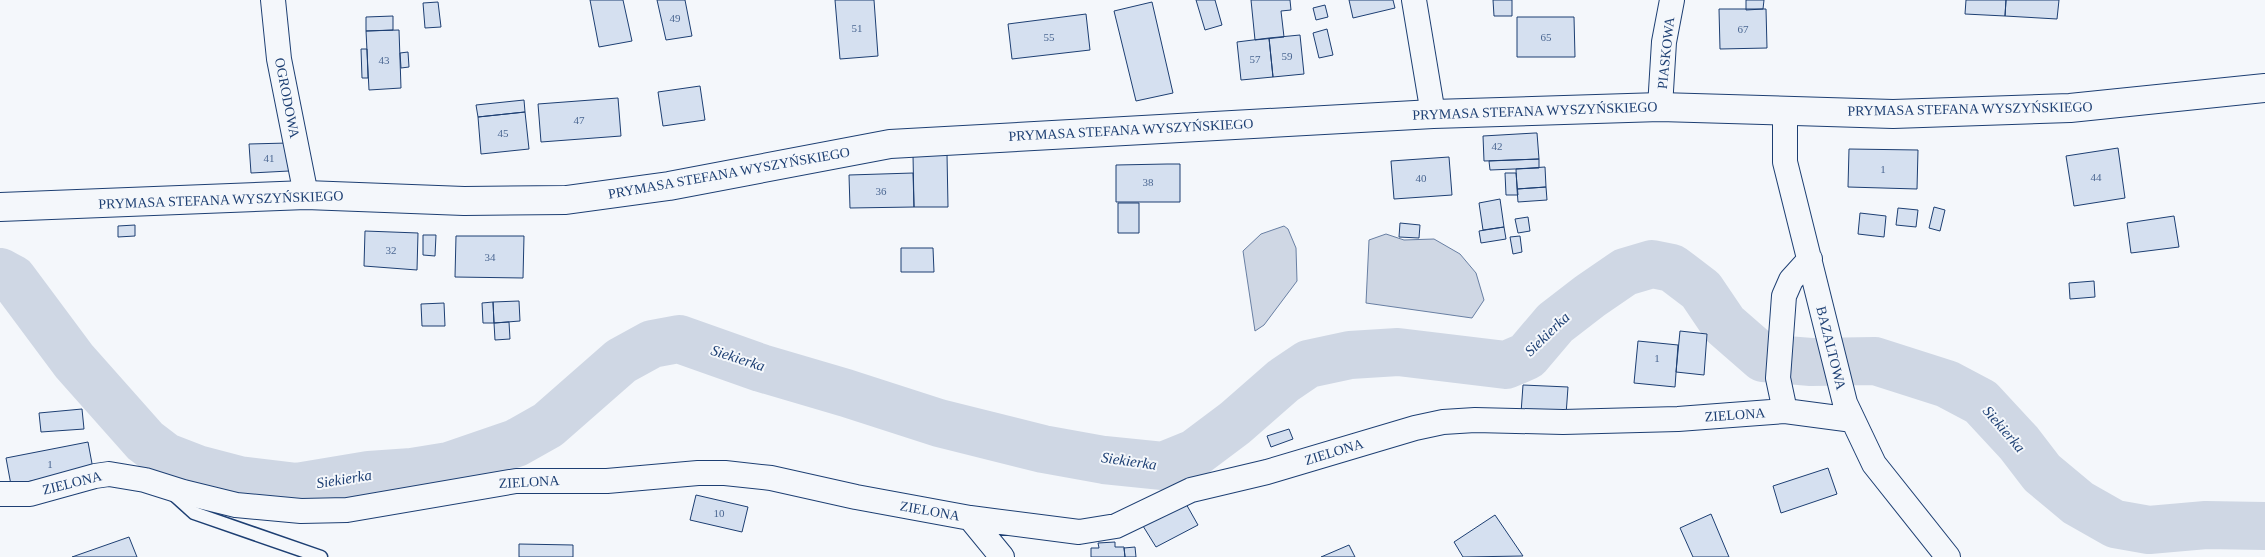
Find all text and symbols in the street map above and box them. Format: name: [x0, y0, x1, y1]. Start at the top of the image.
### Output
house number: 49: [670, 12, 681, 24]
street label: PIASKOWA: [1655, 15, 1677, 90]
house number: 51: [852, 22, 863, 34]
house number: 67: [1738, 23, 1749, 35]
house number: 55: [1044, 31, 1055, 43]
house number: 65: [1541, 31, 1552, 43]
house number: 59: [1282, 50, 1293, 62]
house number: 57: [1250, 53, 1261, 65]
house number: 43: [379, 54, 390, 66]
street label: OGRODOWA: [272, 56, 302, 140]
street label: PRYMASA STEFANA WYSZYŃSKIEGO: [1412, 98, 1658, 123]
street label: PRYMASA STEFANA WYSZYŃSKIEGO: [1847, 98, 2093, 119]
house number: 47: [574, 114, 585, 126]
street label: PRYMASA STEFANA WYSZYŃSKIEGO: [1008, 115, 1254, 144]
house number: 45: [498, 127, 509, 139]
house number: 42: [1492, 140, 1503, 152]
street label: PRYMASA STEFANA WYSZYŃSKIEGO: [607, 143, 851, 202]
house number: 41: [264, 152, 275, 164]
house number: 1: [1880, 163, 1886, 175]
house number: 44: [2091, 171, 2102, 183]
house number: 40: [1416, 172, 1427, 184]
house number: 38: [1143, 176, 1154, 188]
house number: 36: [876, 185, 887, 197]
street label: PRYMASA STEFANA WYSZYŃSKIEGO: [98, 187, 344, 212]
house number: 32: [386, 244, 397, 256]
house number: 34: [485, 251, 496, 263]
street label: BAZALTOWA: [1813, 305, 1849, 392]
water label: Siekierka: [1521, 309, 1573, 359]
water label: Siekierka: [709, 342, 767, 374]
house number: 1: [1654, 352, 1660, 364]
water label: Siekierka: [1980, 403, 2028, 455]
street label: ZIELONA: [1704, 405, 1767, 425]
street label: ZIELONA: [1303, 436, 1366, 468]
water label: Siekierka: [1100, 449, 1158, 473]
house number: 1: [47, 458, 53, 470]
water label: Siekierka: [315, 467, 373, 491]
street label: ZIELONA: [41, 468, 104, 498]
street label: ZIELONA: [498, 473, 561, 491]
street label: ZIELONA: [899, 498, 962, 524]
house number: 10: [714, 507, 725, 519]

